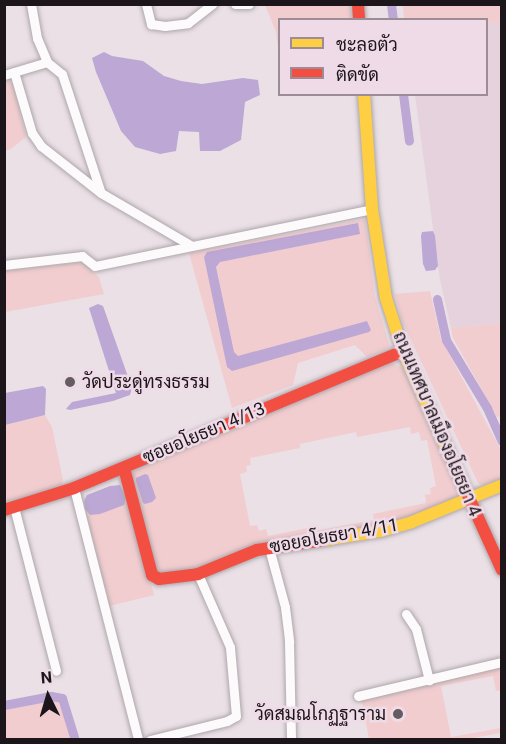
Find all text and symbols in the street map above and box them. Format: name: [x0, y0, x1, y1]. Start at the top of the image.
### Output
legend: [278, 18, 488, 96]
text: ชะลอตัว: [336, 34, 398, 55]
text: ติดขัด: [336, 64, 379, 85]
street label: ถนนเทศบาลเมืองอโยธยา 4: [388, 328, 486, 520]
place label: วัดประดู่ทรงธรรม: [82, 371, 210, 393]
marker: วัดประดู่ทรงธรรม: [63, 375, 77, 389]
street label: ซอยอโยธยา 4/13: [140, 398, 268, 468]
street label: ซอยอโยธยา 4/11: [268, 514, 400, 558]
north arrow: [18, 666, 78, 726]
text: N: [40, 668, 53, 688]
place label: วัดสมณโกฏฐาราม: [255, 703, 386, 725]
marker: วัดสมณโกฏฐาราม: [391, 707, 405, 721]

